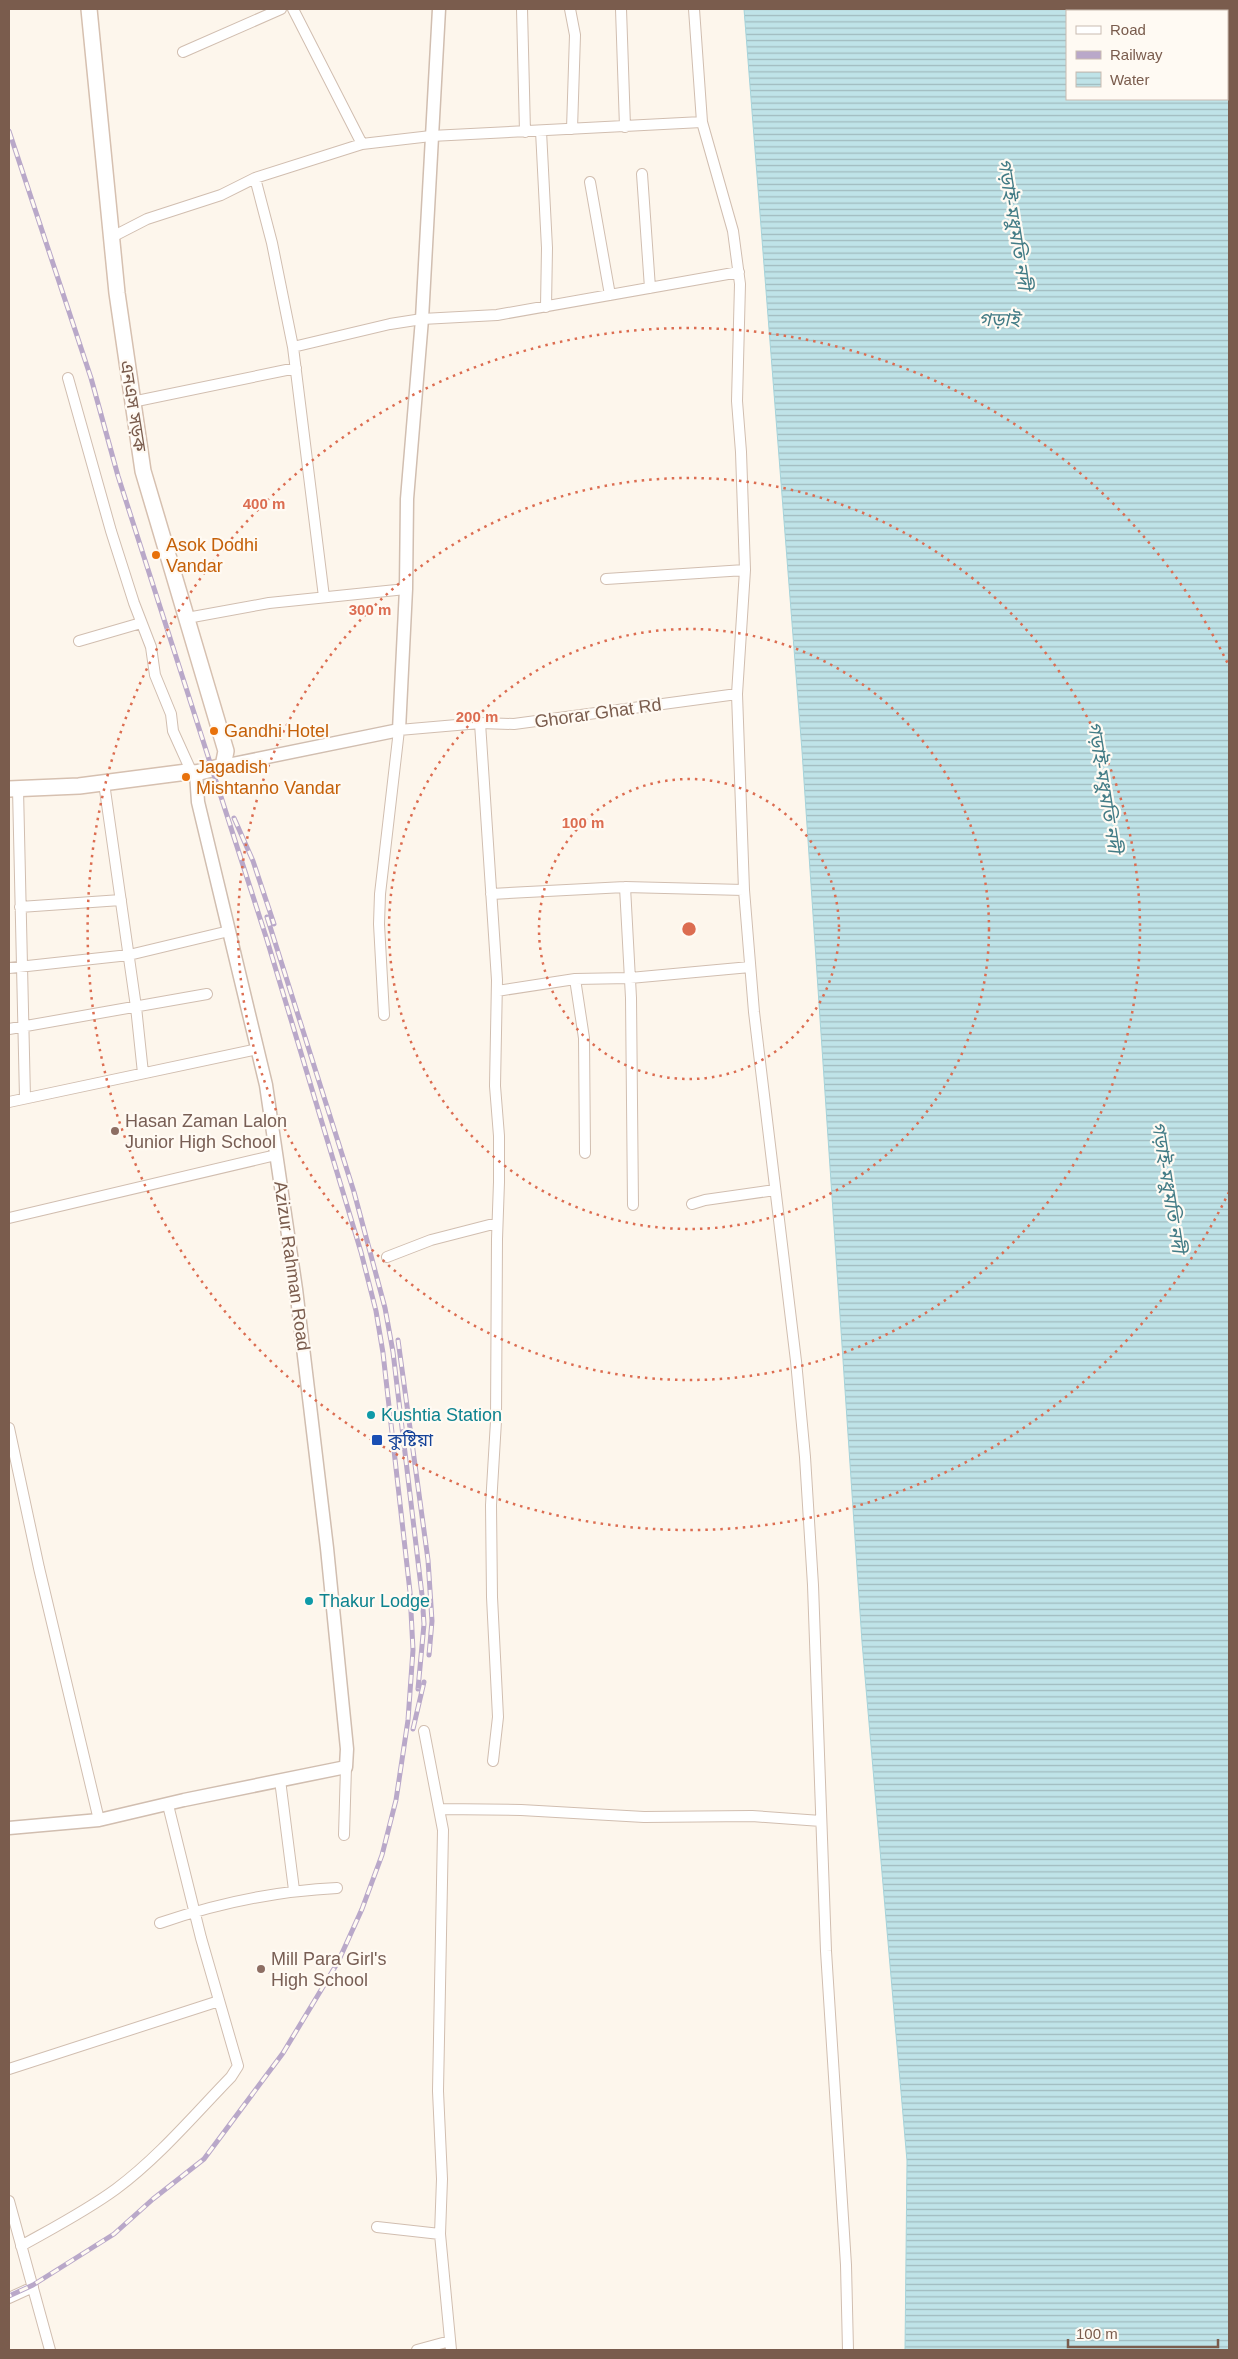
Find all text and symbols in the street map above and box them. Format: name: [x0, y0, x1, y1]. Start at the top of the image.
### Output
legend: [1066, 10, 1228, 100]
text: Road: [1110, 21, 1146, 38]
text: Railway: [1110, 46, 1163, 63]
text: Water: [1110, 71, 1149, 88]
water label: গড়াই-মধুমতি নদী: [993, 157, 1037, 295]
water label: গড়াই: [978, 308, 1023, 330]
street label: এনএস সড়ক: [116, 359, 150, 453]
text: 400 m: [243, 495, 285, 512]
place label: Asok Dodhi Vandar: [166, 535, 258, 576]
marker: Asok Dodhi Vandar: [150, 549, 162, 561]
text: 300 m: [349, 601, 391, 618]
street label: Ghorar Ghat Rd: [533, 694, 663, 732]
text: 200 m: [456, 708, 498, 725]
water label: গড়াই-মধুমতি নদী: [1083, 720, 1127, 858]
place label: Gandhi Hotel: [224, 721, 329, 741]
marker: Gandhi Hotel: [208, 725, 220, 737]
place label: Jagadish Mishtanno Vandar: [196, 757, 341, 798]
marker: Jagadish Mishtanno Vandar: [180, 771, 192, 783]
text: 100 m: [562, 814, 604, 831]
centre of rings: [680, 920, 698, 938]
place label: Hasan Zaman Lalon Junior High School: [125, 1111, 287, 1152]
water label: গড়াই-মধুমতি নদী: [1147, 1120, 1191, 1258]
marker: Hasan Zaman Lalon Junior High School: [109, 1125, 121, 1137]
street label: Azizur Rahman Road: [270, 1180, 314, 1352]
place label: Kushtia Station: [381, 1405, 502, 1425]
marker: Kushtia Station: [365, 1409, 377, 1421]
place label: কুষ্টিয়া: [387, 1430, 433, 1451]
marker: কুষ্টিয়া: [370, 1433, 384, 1447]
place label: Thakur Lodge: [319, 1591, 430, 1611]
marker: Thakur Lodge: [303, 1595, 315, 1607]
place label: Mill Para Girl's High School: [271, 1949, 386, 1990]
marker: Mill Para Girl's High School: [255, 1963, 267, 1975]
scale bar: [1068, 2316, 1218, 2348]
text: 100 m: [1076, 2325, 1118, 2342]

